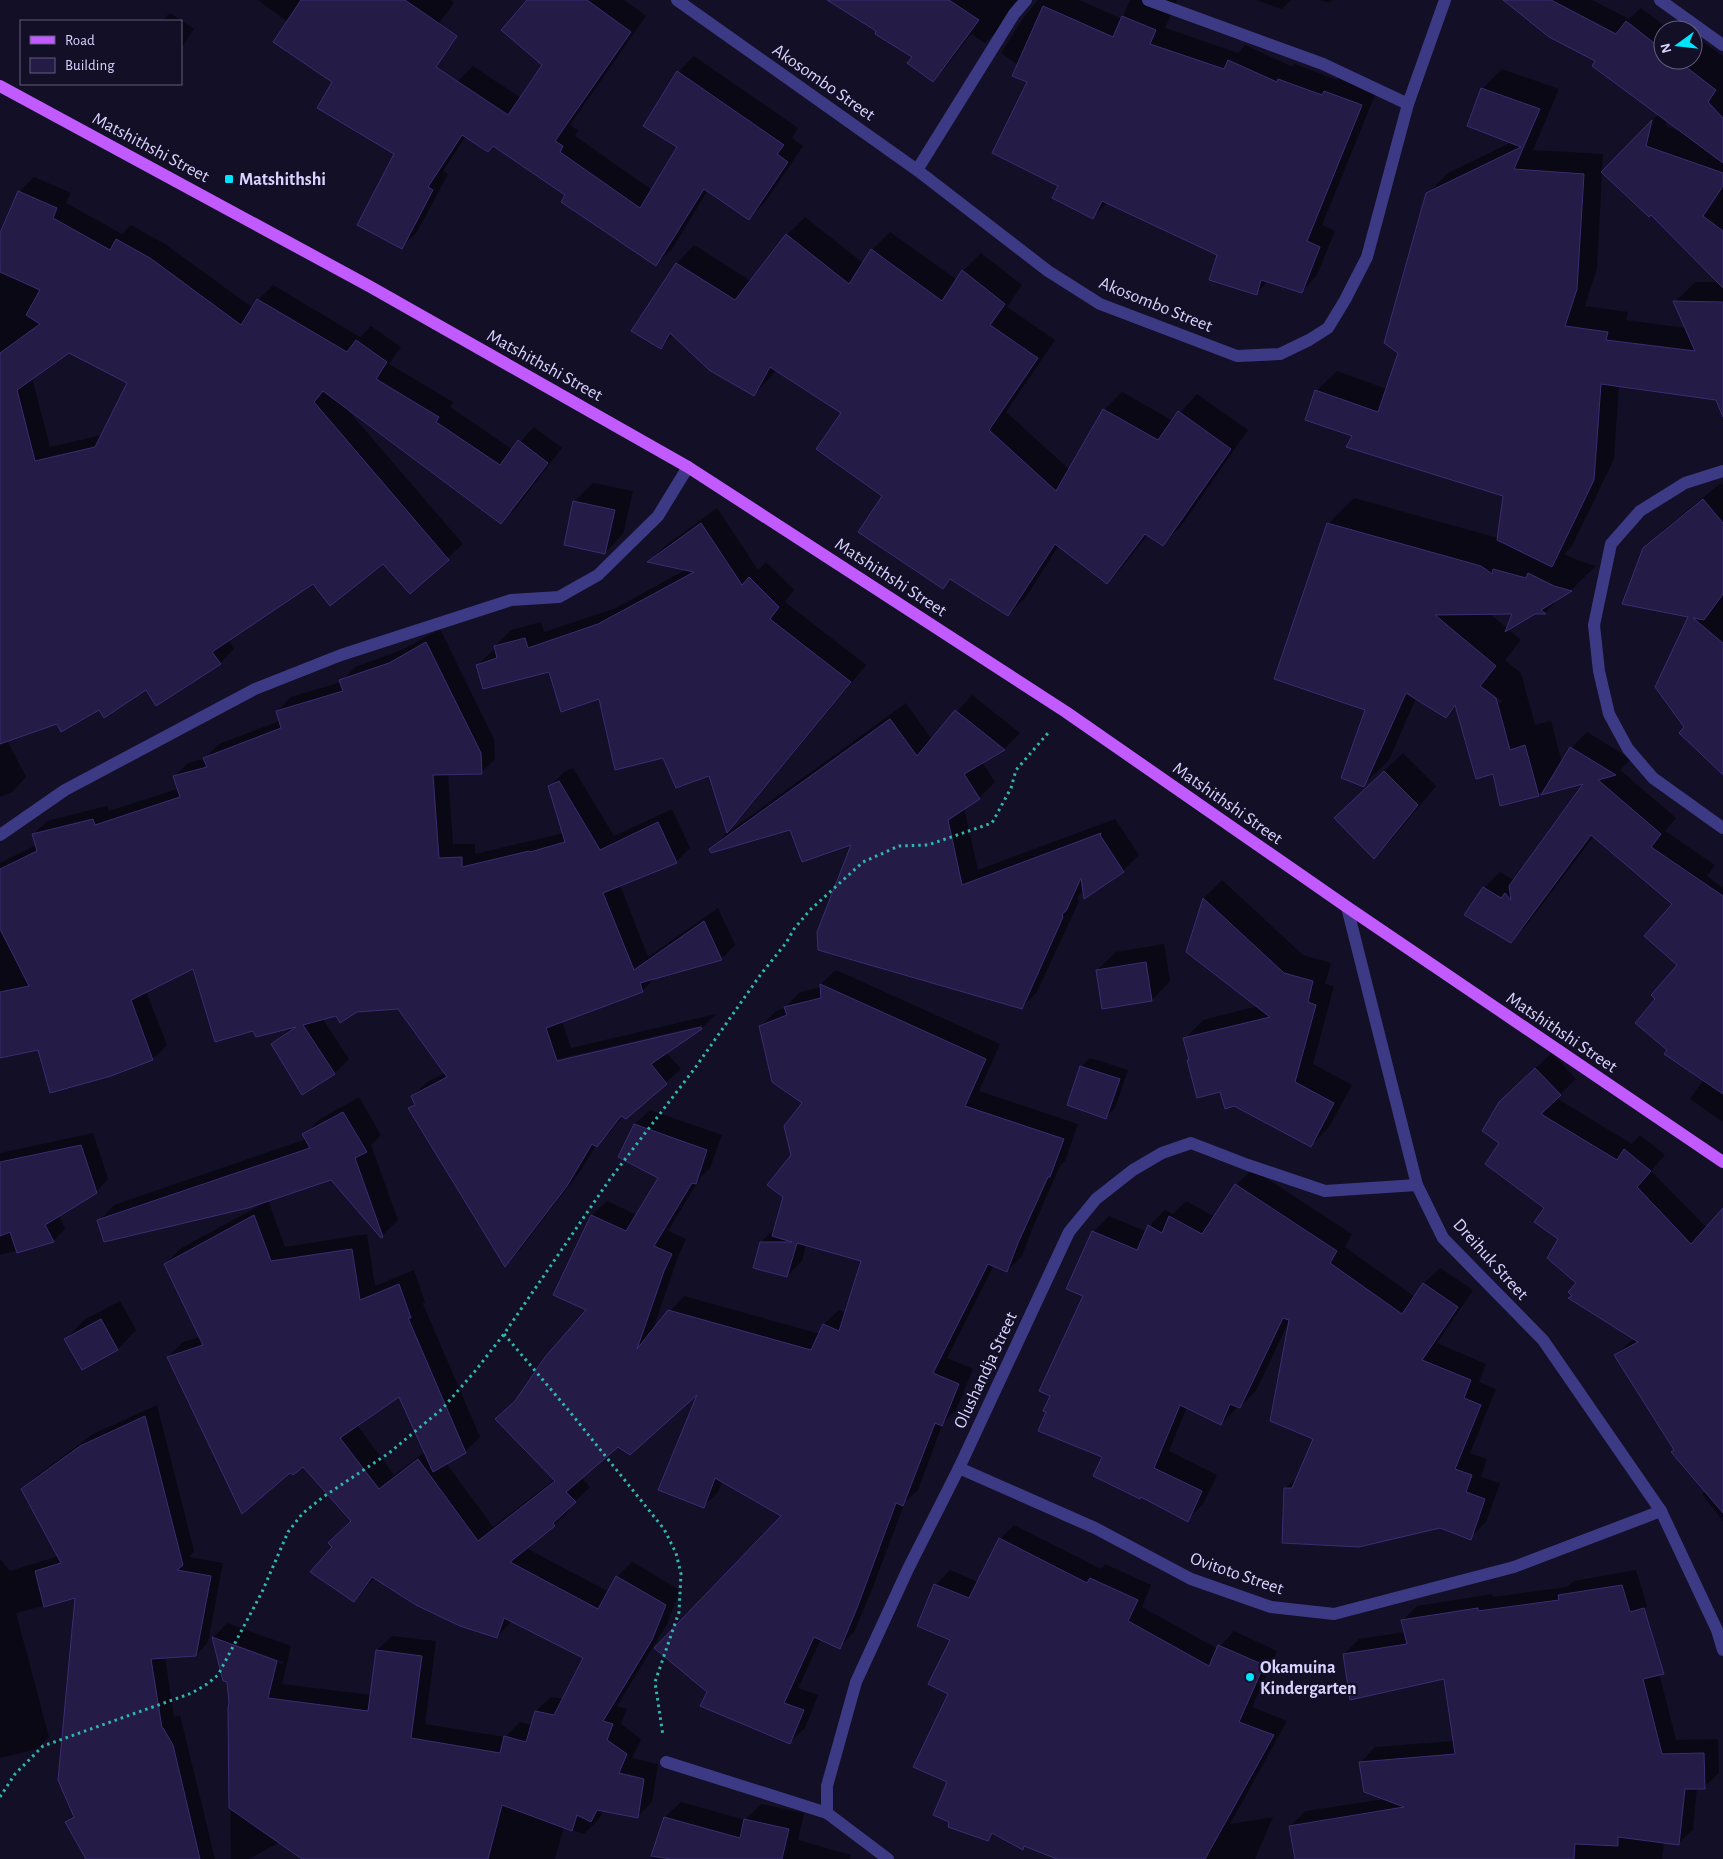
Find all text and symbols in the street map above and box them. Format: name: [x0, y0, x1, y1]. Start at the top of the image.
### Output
legend: [20, 20, 182, 85]
north arrow: [1653, 20, 1703, 70]
text: Road: [65, 33, 95, 48]
street label: Akosombo Street: [769, 41, 878, 125]
text: N: [1658, 42, 1674, 55]
text: Building: [65, 58, 115, 73]
street label: Matshithshi Street: [89, 110, 212, 186]
place label: Matshithshi: [239, 171, 326, 189]
marker: Matshithshi: [223, 173, 235, 185]
street label: Akosombo Street: [1096, 274, 1215, 336]
street label: Matshithshi Street: [484, 327, 606, 405]
street label: Matshithshi Street: [831, 535, 950, 621]
street label: Matshithshi Street: [1169, 759, 1286, 848]
street label: Matshithshi Street: [1503, 989, 1620, 1077]
street label: Dreihuk Street: [1449, 1216, 1531, 1304]
street label: Olushandja Street: [951, 1309, 1021, 1431]
street label: Ovitoto Street: [1188, 1550, 1286, 1598]
place label: Okamuina Kindergarten: [1260, 1659, 1357, 1698]
marker: Okamuina Kindergarten: [1244, 1671, 1256, 1683]

